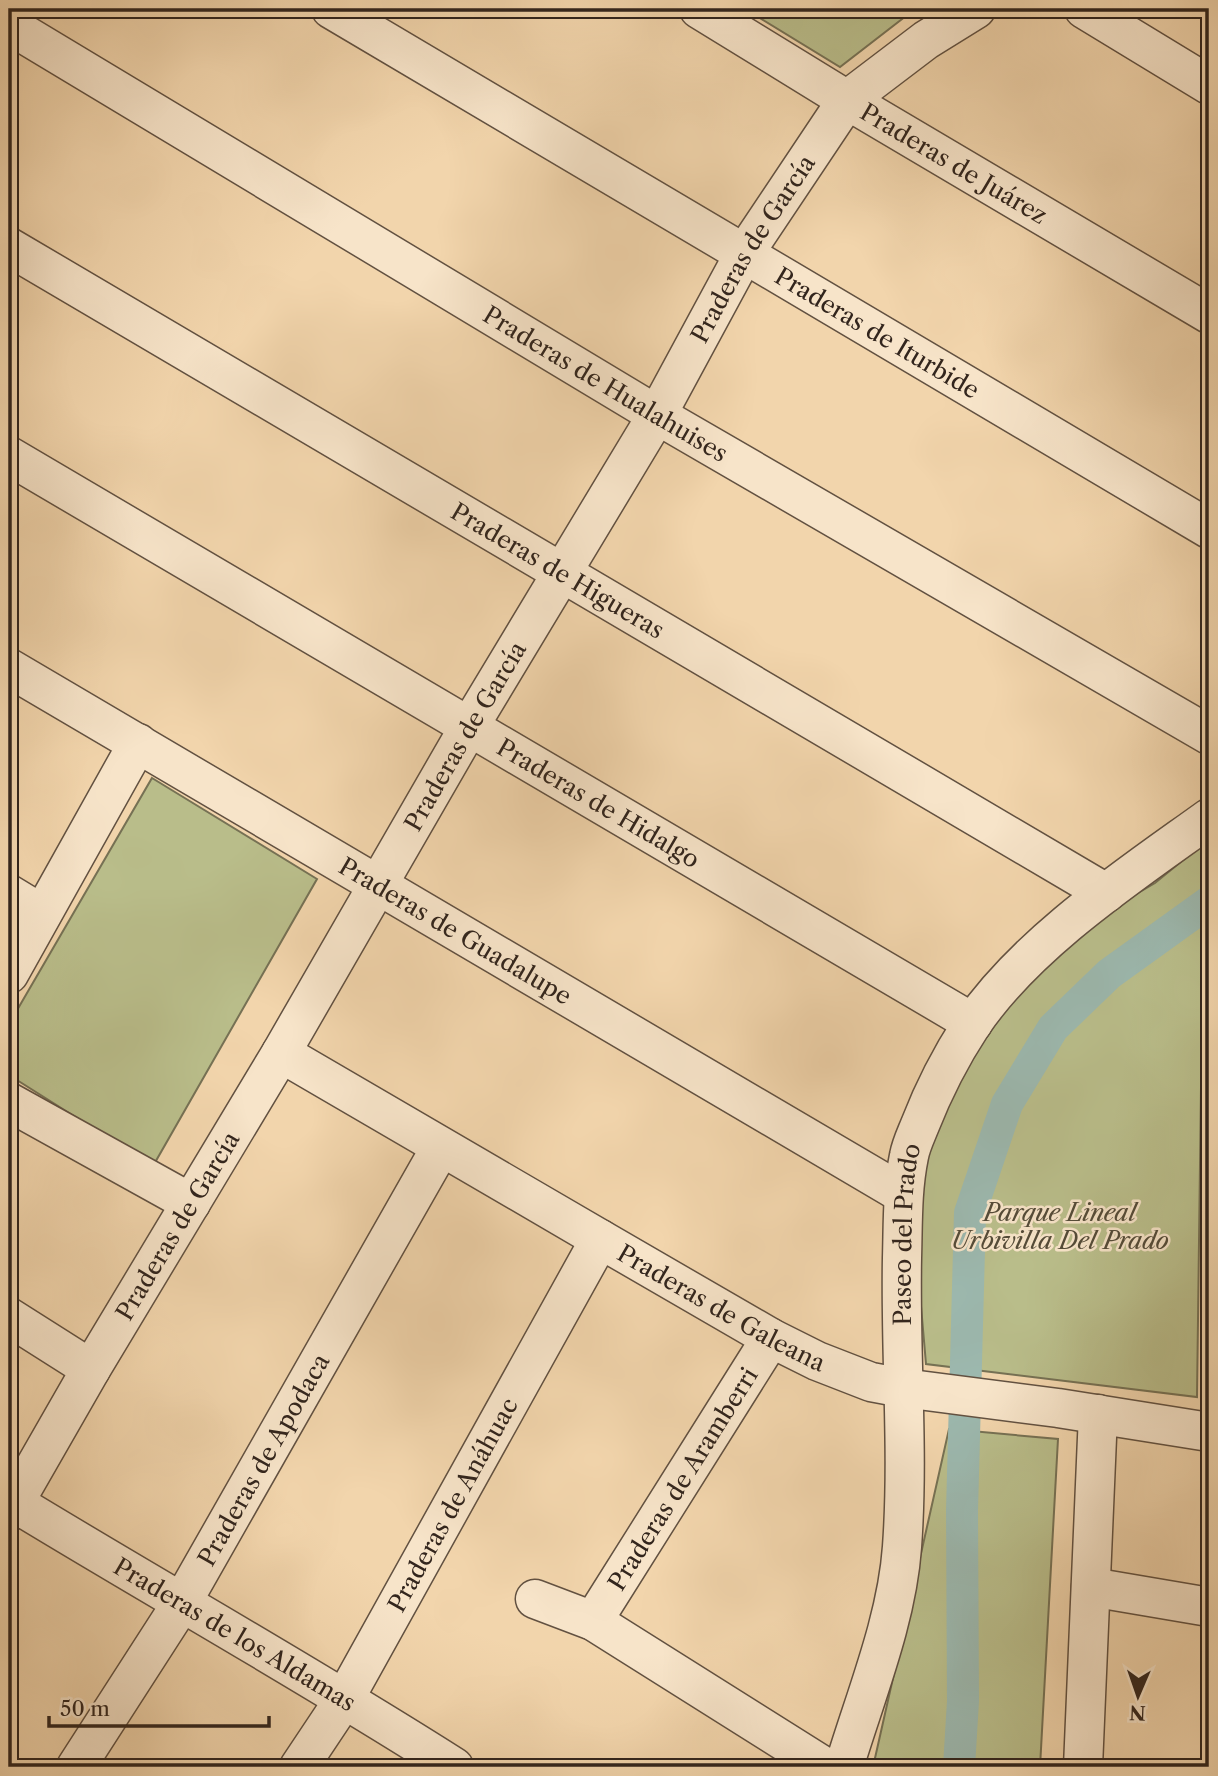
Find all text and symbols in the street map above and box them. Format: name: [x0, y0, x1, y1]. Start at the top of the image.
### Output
street label: Praderas de Juárez: [855, 97, 1053, 230]
street label: Praderas de García: [684, 149, 821, 348]
street label: Praderas de Iturbide: [770, 261, 985, 404]
street label: Praderas de Hualahuises: [478, 299, 733, 467]
street label: Praderas de Higueras: [446, 496, 670, 644]
street label: Praderas de García: [398, 636, 532, 836]
street label: Praderas de Hidalgo: [492, 732, 705, 874]
street label: Praderas de Guadalupe: [334, 851, 577, 1010]
street label: Praderas de García: [109, 1126, 245, 1325]
street label: Paseo del Prado: [887, 1140, 926, 1326]
park label: Parque Lineal Urbivilla Del Prado: [951, 1198, 1169, 1255]
street label: Praderas de Galeana: [613, 1238, 830, 1377]
street label: Praderas de Apodaca: [191, 1348, 335, 1571]
street label: Praderas de Aramberri: [602, 1362, 763, 1596]
street label: Praderas de Anáhuac: [381, 1393, 523, 1617]
street label: Praderas de los Aldamas: [109, 1551, 361, 1717]
north arrow: [1102, 1660, 1172, 1730]
scale bar: [49, 1685, 270, 1729]
text: 50 m: [60, 1696, 110, 1721]
text: N: [1129, 1701, 1146, 1724]

